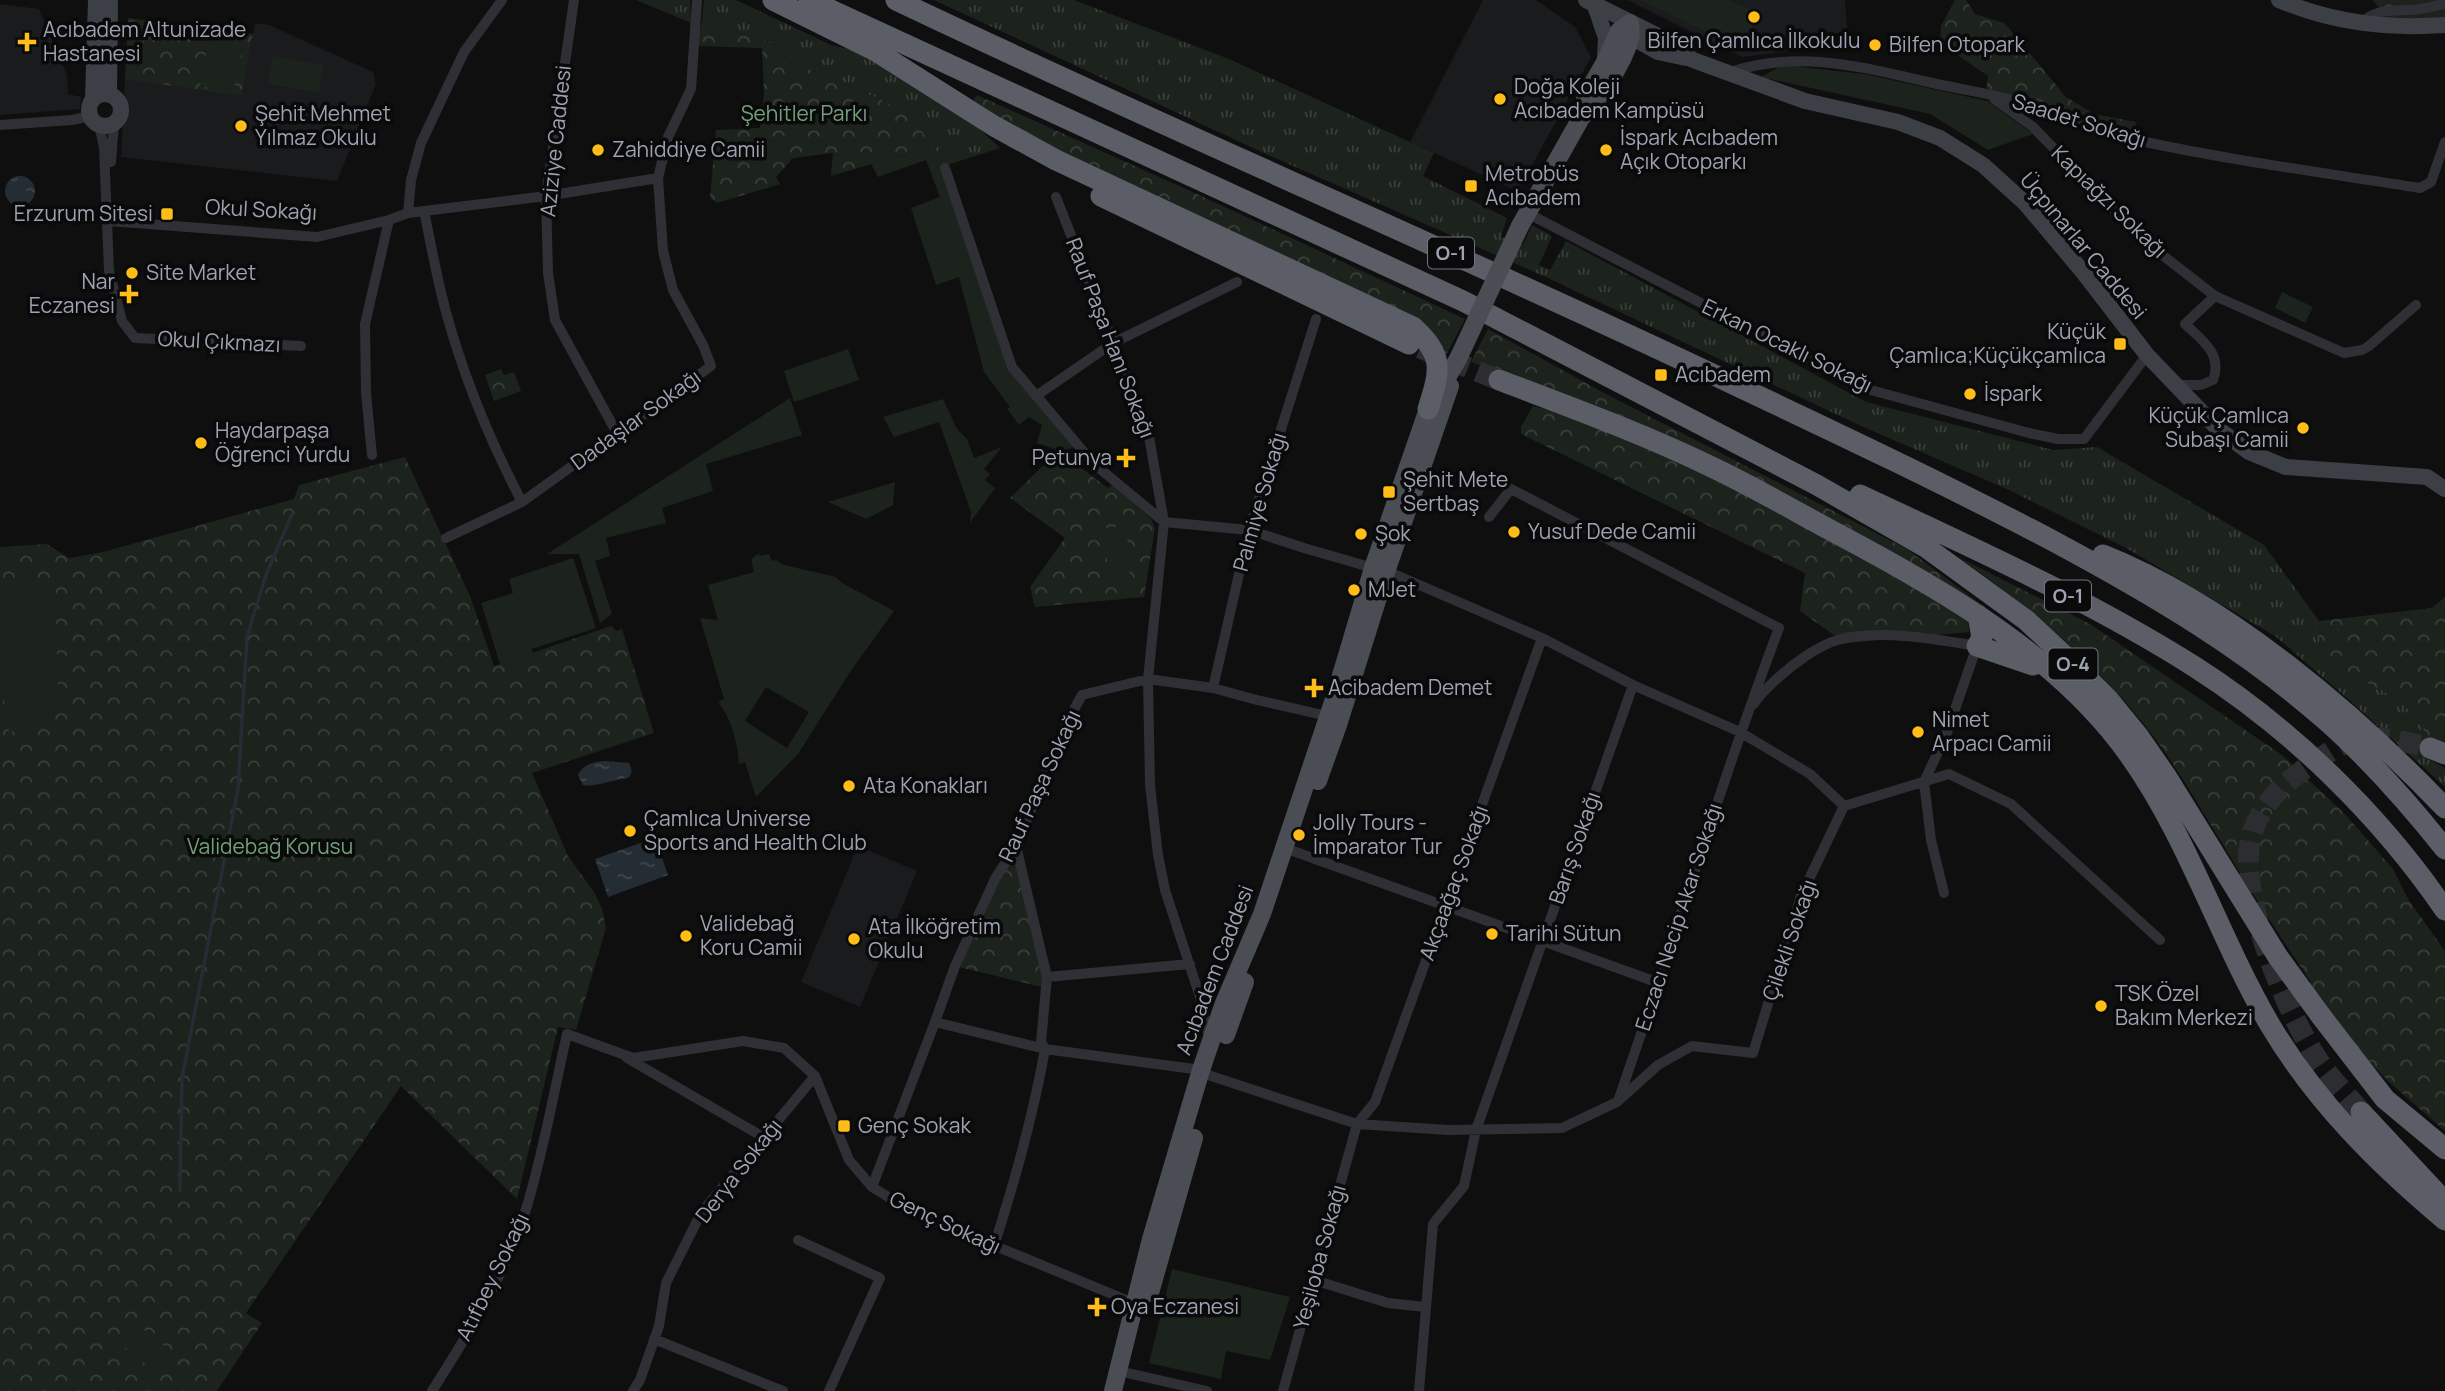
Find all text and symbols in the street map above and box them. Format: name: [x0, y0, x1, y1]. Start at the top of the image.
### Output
marker: Bilfen Çamlıca İlkokulu: [1746, 9, 1762, 25]
place label: Acıbadem Altunizade Hastanesi: [43, 15, 246, 67]
place label: Bilfen Çamlıca İlkokulu: [1648, 26, 1860, 54]
place label: Bilfen Otopark: [1889, 30, 2026, 58]
marker: Acıbadem Altunizade Hastanesi: [17, 32, 37, 52]
marker: Bilfen Otopark: [1867, 37, 1883, 53]
street label: Aziziye Caddesi: [533, 64, 577, 218]
place label: Doğa Koleji Acıbadem Kampüsü: [1514, 72, 1704, 124]
street label: Saadet Sokağı: [2009, 86, 2150, 154]
marker: Doğa Koleji Acıbadem Kampüsü: [1492, 91, 1508, 107]
place label: Şehit Mehmet Yılmaz Okulu: [255, 99, 391, 151]
park label: Şehitler Parkı: [741, 99, 867, 127]
marker: Şehit Mehmet Yılmaz Okulu: [233, 118, 249, 134]
place label: İspark Acıbadem Açık Otoparkı: [1620, 123, 1778, 175]
place label: Zahiddiye Camii: [612, 135, 765, 163]
street label: Kapıağzı Sokağı: [2046, 139, 2174, 264]
marker: Zahiddiye Camii: [590, 142, 606, 158]
marker: İspark Acıbadem Açık Otoparkı: [1598, 142, 1614, 158]
place label: Metrobüs Acıbadem: [1485, 159, 1581, 211]
street label: Üçpınarlar Caddesi: [2014, 166, 2153, 325]
marker: Metrobüs Acıbadem: [1463, 178, 1479, 194]
street label: Okul Sokağı: [204, 192, 318, 226]
place label: Erzurum Sitesi: [14, 199, 153, 227]
marker: Erzurum Sitesi: [159, 206, 175, 222]
street label: Rauf Paşa Hanı Sokağı: [1060, 234, 1162, 442]
road number: O-1: [1428, 238, 1474, 268]
place label: Site Market: [146, 258, 256, 286]
marker: Site Market: [124, 265, 140, 281]
place label: Nar Eczanesi: [29, 267, 115, 319]
marker: Nar Eczanesi: [121, 286, 137, 302]
street label: Erkan Ocaklı Sokağı: [1698, 292, 1877, 398]
place label: Küçük Çamlıca;Küçükçamlıca: [1890, 317, 2107, 369]
street label: Okul Çıkmazı: [157, 324, 281, 358]
marker: Küçük Çamlıca;Küçükçamlıca: [2112, 336, 2128, 352]
place label: Acıbadem: [1675, 360, 1771, 388]
street label: Dadaşlar Sokağı: [565, 363, 706, 476]
marker: Acıbadem: [1653, 367, 1669, 383]
place label: İspark: [1984, 379, 2043, 407]
marker: İspark: [1962, 386, 1978, 402]
place label: Küçük Çamlıca Subaşı Camii: [2149, 401, 2289, 453]
place label: Haydarpaşa Öğrenci Yurdu: [215, 416, 350, 468]
marker: Küçük Çamlıca Subaşı Camii: [2295, 420, 2311, 436]
street label: Palmiye Sokağı: [1226, 429, 1292, 575]
marker: Haydarpaşa Öğrenci Yurdu: [193, 435, 209, 451]
place label: Petunya: [1032, 443, 1112, 471]
marker: Petunya: [1118, 450, 1134, 466]
place label: Şehit Mete Sertbaş: [1403, 465, 1508, 517]
marker: Şehit Mete Sertbaş: [1381, 484, 1397, 500]
place label: Yusuf Dede Camii: [1528, 517, 1696, 545]
place label: Şok: [1375, 519, 1411, 547]
marker: Yusuf Dede Camii: [1506, 524, 1522, 540]
marker: Şok: [1353, 526, 1369, 542]
place label: MJet: [1368, 575, 1416, 603]
road number: O-1: [2045, 580, 2091, 611]
marker: MJet: [1346, 582, 1362, 598]
road number: O-4: [2048, 649, 2098, 680]
place label: Acibadem Demet: [1328, 673, 1493, 701]
marker: Acibadem Demet: [1306, 680, 1322, 696]
street label: Rauf Paşa Sokağı: [992, 705, 1087, 866]
place label: Nimet Arpacı Camii: [1932, 705, 2052, 757]
marker: Nimet Arpacı Camii: [1910, 724, 1926, 740]
place label: Ata Konakları: [863, 771, 988, 799]
marker: Ata Konakları: [841, 778, 857, 794]
street label: Barış Sokağı: [1542, 788, 1606, 908]
street label: Eczacı Necip Akar Sokağı: [1628, 799, 1728, 1034]
street label: Akçaağaç Sokağı: [1412, 801, 1494, 964]
place label: Çamlıca Universe Sports and Health Club: [644, 804, 867, 856]
place label: Jolly Tours - İmparator Tur: [1313, 808, 1443, 860]
marker: Çamlıca Universe Sports and Health Club: [622, 823, 638, 839]
marker: Jolly Tours - İmparator Tur: [1291, 827, 1307, 843]
park label: Validebağ Korusu: [187, 832, 353, 860]
street label: Çilekli Sokağı: [1755, 875, 1823, 1004]
street label: Acıbadem Caddesi: [1169, 881, 1259, 1059]
place label: Validebağ Koru Camii: [700, 909, 803, 961]
place label: Ata İlköğretim Okulu: [868, 912, 1001, 964]
place label: Tarihi Sütun: [1506, 919, 1622, 947]
marker: Tarihi Sütun: [1484, 926, 1500, 942]
marker: Validebağ Koru Camii: [678, 928, 694, 944]
marker: Ata İlköğretim Okulu: [846, 931, 862, 947]
place label: TSK Özel Bakım Merkezi: [2115, 979, 2253, 1031]
marker: TSK Özel Bakım Merkezi: [2093, 998, 2109, 1014]
place label: Genç Sokak: [858, 1111, 971, 1139]
street label: Derya Sokağı: [689, 1112, 788, 1228]
marker: Genç Sokak: [836, 1118, 852, 1134]
street label: Yeşiloba Sokağı: [1286, 1181, 1352, 1332]
street label: Genç Sokağı: [885, 1184, 1006, 1260]
street label: Atıfbey Sokağı: [449, 1208, 535, 1345]
place label: Oya Eczanesi: [1111, 1292, 1239, 1320]
marker: Oya Eczanesi: [1089, 1299, 1105, 1315]

